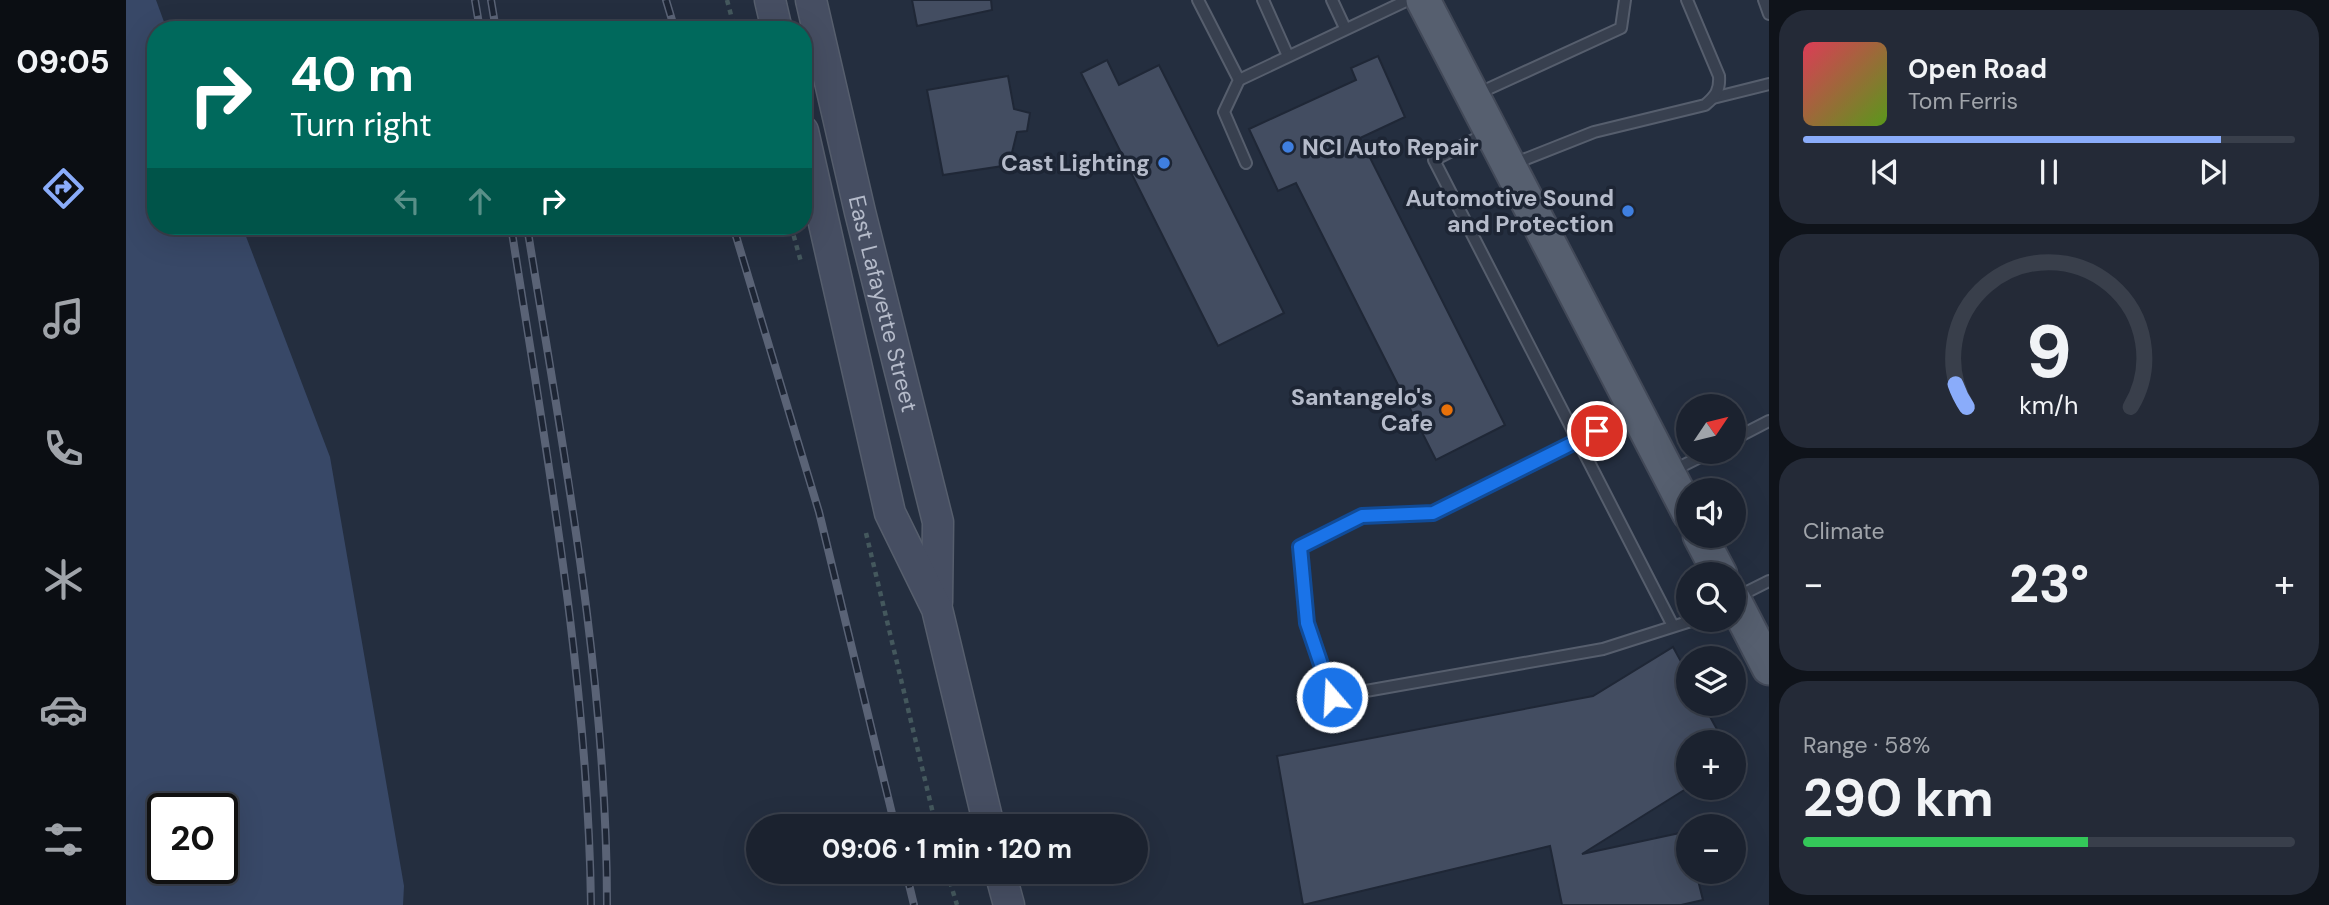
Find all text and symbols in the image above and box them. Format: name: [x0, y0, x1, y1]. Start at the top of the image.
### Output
text: 09:05: [16, 41, 110, 83]
text: 40 m: [290, 42, 414, 106]
icon: right: [175, 49, 266, 140]
text: Open Road: [1908, 52, 2047, 86]
text: Tom Ferris: [1908, 86, 2018, 116]
text: Turn right: [290, 104, 432, 146]
place label: NCI Auto Repair: [1302, 132, 1479, 162]
marker: NCI Auto Repair: [1280, 139, 1296, 155]
place label: Cast Lighting: [1001, 148, 1150, 178]
icon: previous: [1866, 153, 1904, 191]
icon: pause: [2030, 153, 2068, 191]
icon: next: [2194, 153, 2232, 191]
marker: Cast Lighting: [1156, 155, 1172, 171]
icon: directions: [39, 164, 88, 213]
icon: left: [388, 182, 426, 220]
icon: ahead: [461, 182, 499, 220]
icon: right: [534, 182, 572, 220]
place label: Automotive Sound and Protection: [1406, 183, 1614, 239]
street label: East Lafayette Street: [842, 192, 925, 415]
marker: Automotive Sound and Protection: [1620, 203, 1636, 219]
icon: music: [39, 294, 88, 343]
text: 9: [2026, 305, 2072, 400]
place label: Santangelo's Cafe: [1291, 382, 1433, 438]
text: km/h: [2019, 388, 2079, 421]
north arrow: [1676, 394, 1746, 464]
map controls: [1676, 394, 1746, 884]
pin: [1567, 401, 1627, 461]
marker: Santangelo's Cafe: [1439, 402, 1455, 418]
icon: arrive: [1578, 412, 1616, 450]
icon: phone: [39, 424, 88, 473]
button: sound: [1676, 478, 1746, 548]
text: Climate: [1803, 516, 1885, 546]
text: 23°: [2009, 550, 2089, 618]
icon: climate: [39, 555, 88, 604]
text: −: [1803, 559, 1824, 609]
text: +: [2274, 559, 2295, 609]
button: search: [1676, 562, 1746, 632]
button: layers: [1676, 646, 1746, 716]
position arrow: [1295, 660, 1369, 734]
icon: car: [39, 685, 88, 734]
button: +: [1676, 730, 1746, 800]
text: Range · 58%: [1803, 730, 1930, 760]
text: 290 km: [1803, 764, 1994, 832]
speed limit sign: 20: [147, 793, 238, 884]
button: −: [1676, 814, 1746, 884]
icon: filters: [39, 815, 88, 864]
text: 09:06 · 1 min · 120 m: [822, 832, 1072, 866]

